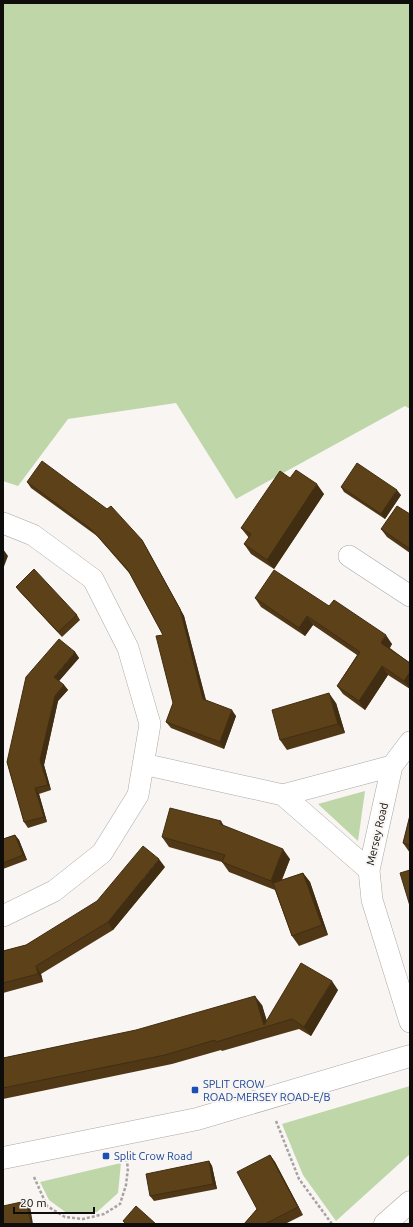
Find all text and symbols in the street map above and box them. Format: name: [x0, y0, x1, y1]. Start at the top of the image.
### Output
street label: Mersey Road: [364, 802, 390, 866]
place label: SPLIT CROW ROAD-MERSEY ROAD-E/B: [203, 1078, 330, 1103]
marker: SPLIT CROW ROAD-MERSEY ROAD-E/B: [190, 1085, 200, 1095]
place label: Split Crow Road: [114, 1150, 192, 1162]
marker: Split Crow Road: [101, 1151, 111, 1161]
scale bar: [14, 1189, 94, 1215]
text: 20 m: [20, 1196, 47, 1209]

